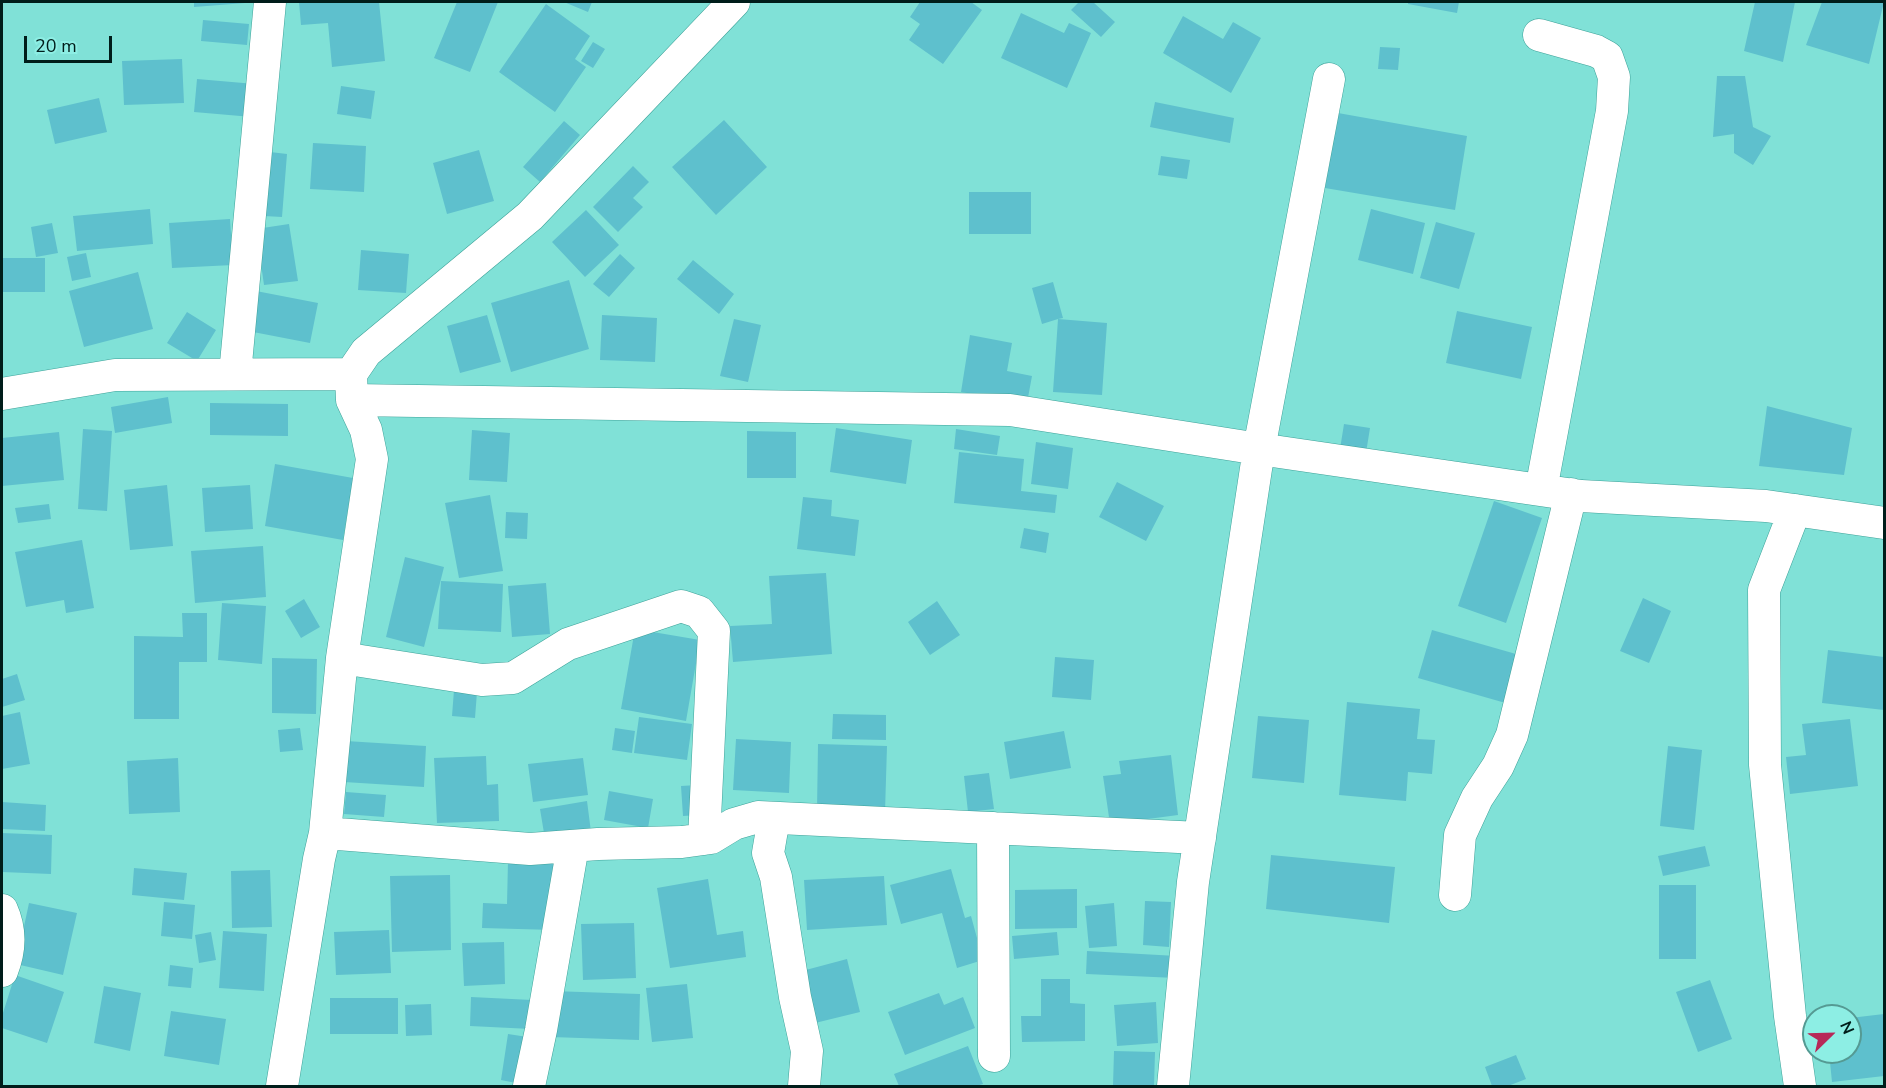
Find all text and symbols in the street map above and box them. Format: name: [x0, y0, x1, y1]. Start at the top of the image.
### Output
scale bar: [27, 24, 116, 62]
text: 20 m: [35, 34, 77, 58]
north arrow: [1802, 1004, 1862, 1064]
text: N: [1834, 1018, 1859, 1038]

